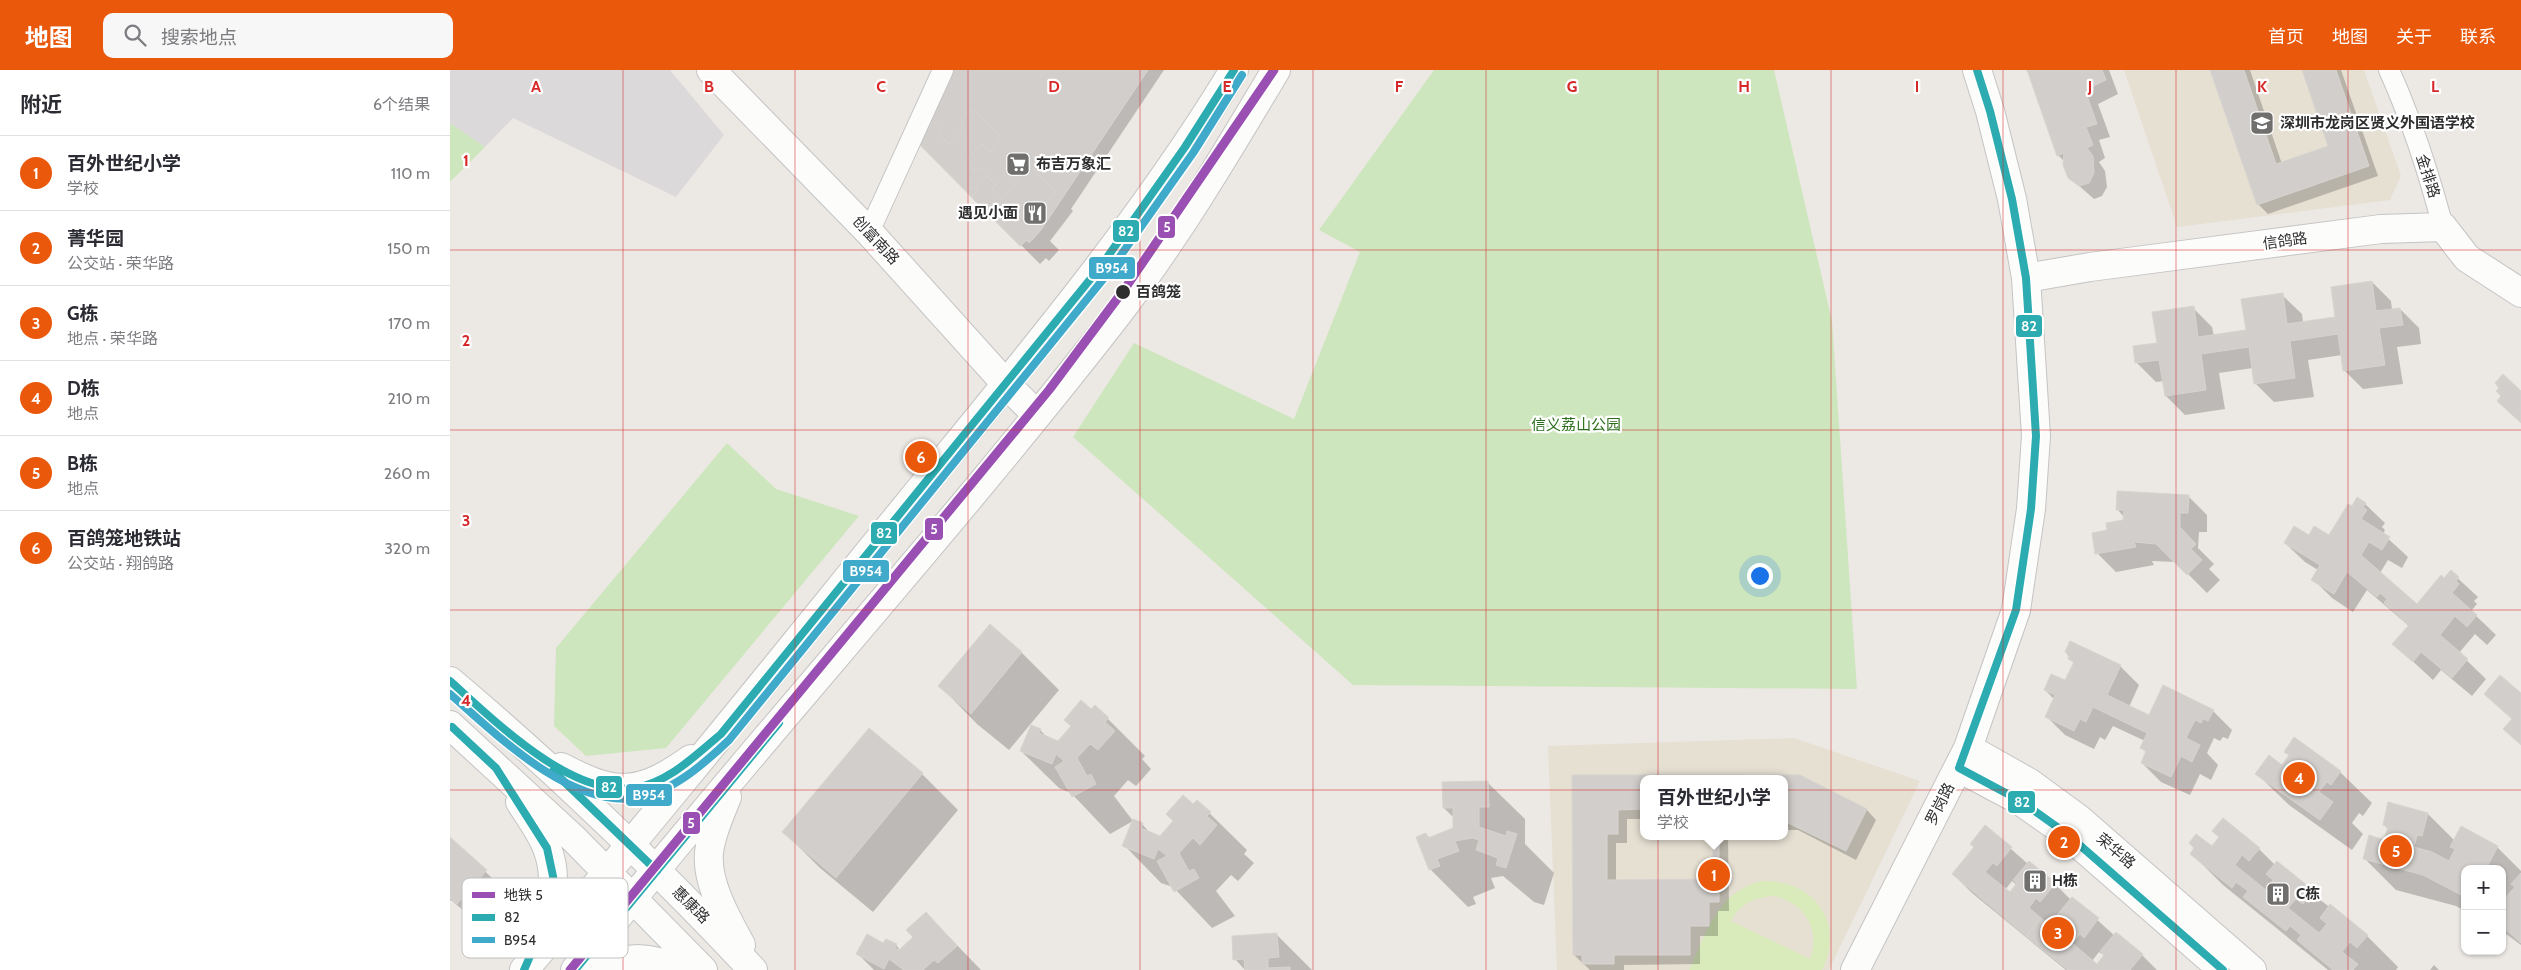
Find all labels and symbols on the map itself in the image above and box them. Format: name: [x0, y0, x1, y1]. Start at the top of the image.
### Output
text: A: [531, 77, 541, 96]
text: B: [704, 77, 714, 96]
text: C: [876, 77, 886, 96]
text: D: [1048, 77, 1060, 96]
text: E: [1222, 77, 1232, 96]
text: F: [1395, 77, 1404, 96]
text: G: [1567, 77, 1577, 96]
text: H: [1738, 77, 1750, 96]
text: I: [1915, 77, 1919, 96]
text: J: [2087, 77, 2092, 96]
text: K: [2257, 77, 2267, 96]
text: L: [2431, 77, 2439, 96]
school or university icon: 深圳市龙岗区贤义外国语学校: [2249, 110, 2275, 136]
place label: 深圳市龙岗区贤义外国语学校: [2280, 114, 2475, 132]
text: 1: [463, 151, 469, 170]
supermarket icon: 布吉万象汇: [1005, 151, 1031, 177]
street label: 金排路: [2412, 152, 2444, 200]
place label: 布吉万象汇: [1036, 155, 1111, 173]
restaurant icon: 遇见小面: [1022, 200, 1048, 226]
place label: 遇见小面: [958, 204, 1018, 222]
street label: 创富南路: [849, 212, 903, 268]
line badge: 5: [1157, 215, 1176, 239]
text: 5: [1163, 218, 1171, 236]
line badge: 82: [1112, 219, 1140, 243]
text: 82: [1118, 222, 1134, 240]
street label: 信鸽路: [2261, 229, 2309, 253]
line badge: B954: [1088, 256, 1136, 280]
text: B954: [1096, 259, 1128, 277]
marker: 百鸽笼: [1114, 283, 1132, 301]
place label: 百鸽笼: [1136, 283, 1181, 301]
line badge: 82: [2015, 314, 2043, 338]
text: 82: [2021, 317, 2037, 335]
text: 2: [462, 331, 470, 350]
park label: 信义荔山公园: [1531, 416, 1621, 434]
pin: 6: [905, 438, 937, 476]
text: 3: [462, 511, 470, 530]
line badge: 5: [924, 517, 944, 541]
text: 5: [930, 520, 938, 538]
line badge: 82: [870, 521, 898, 545]
text: 82: [876, 524, 892, 542]
line badge: B954: [842, 559, 890, 583]
text: B954: [850, 562, 882, 580]
your location: [1747, 563, 1773, 589]
text: 4: [461, 691, 471, 710]
pin: 4: [2283, 759, 2315, 797]
line badge: 82: [595, 775, 623, 799]
text: 82: [601, 778, 617, 796]
street label: 罗岗路: [1922, 780, 1958, 828]
line badge: B954: [625, 783, 673, 807]
text: B954: [633, 786, 665, 804]
line badge: 82: [2007, 790, 2036, 814]
text: 82: [2014, 793, 2030, 811]
line badge: 5: [682, 811, 701, 835]
text: 5: [687, 814, 695, 832]
pin: 2: [2048, 823, 2080, 861]
street label: 荣华路: [2093, 830, 2139, 872]
pin: 5: [2380, 832, 2412, 870]
pin: 1: [1698, 856, 1730, 894]
building icon: H栋: [2022, 868, 2048, 894]
place label: H栋: [2052, 872, 2078, 890]
legend: [462, 878, 628, 958]
building icon: C栋: [2265, 881, 2291, 907]
street label: 惠康路: [669, 883, 713, 927]
place label: C栋: [2296, 885, 2320, 903]
text: 地铁 5: [504, 886, 543, 904]
text: 82: [504, 908, 520, 926]
pin: 3: [2042, 914, 2074, 952]
text: B954: [504, 931, 536, 949]

